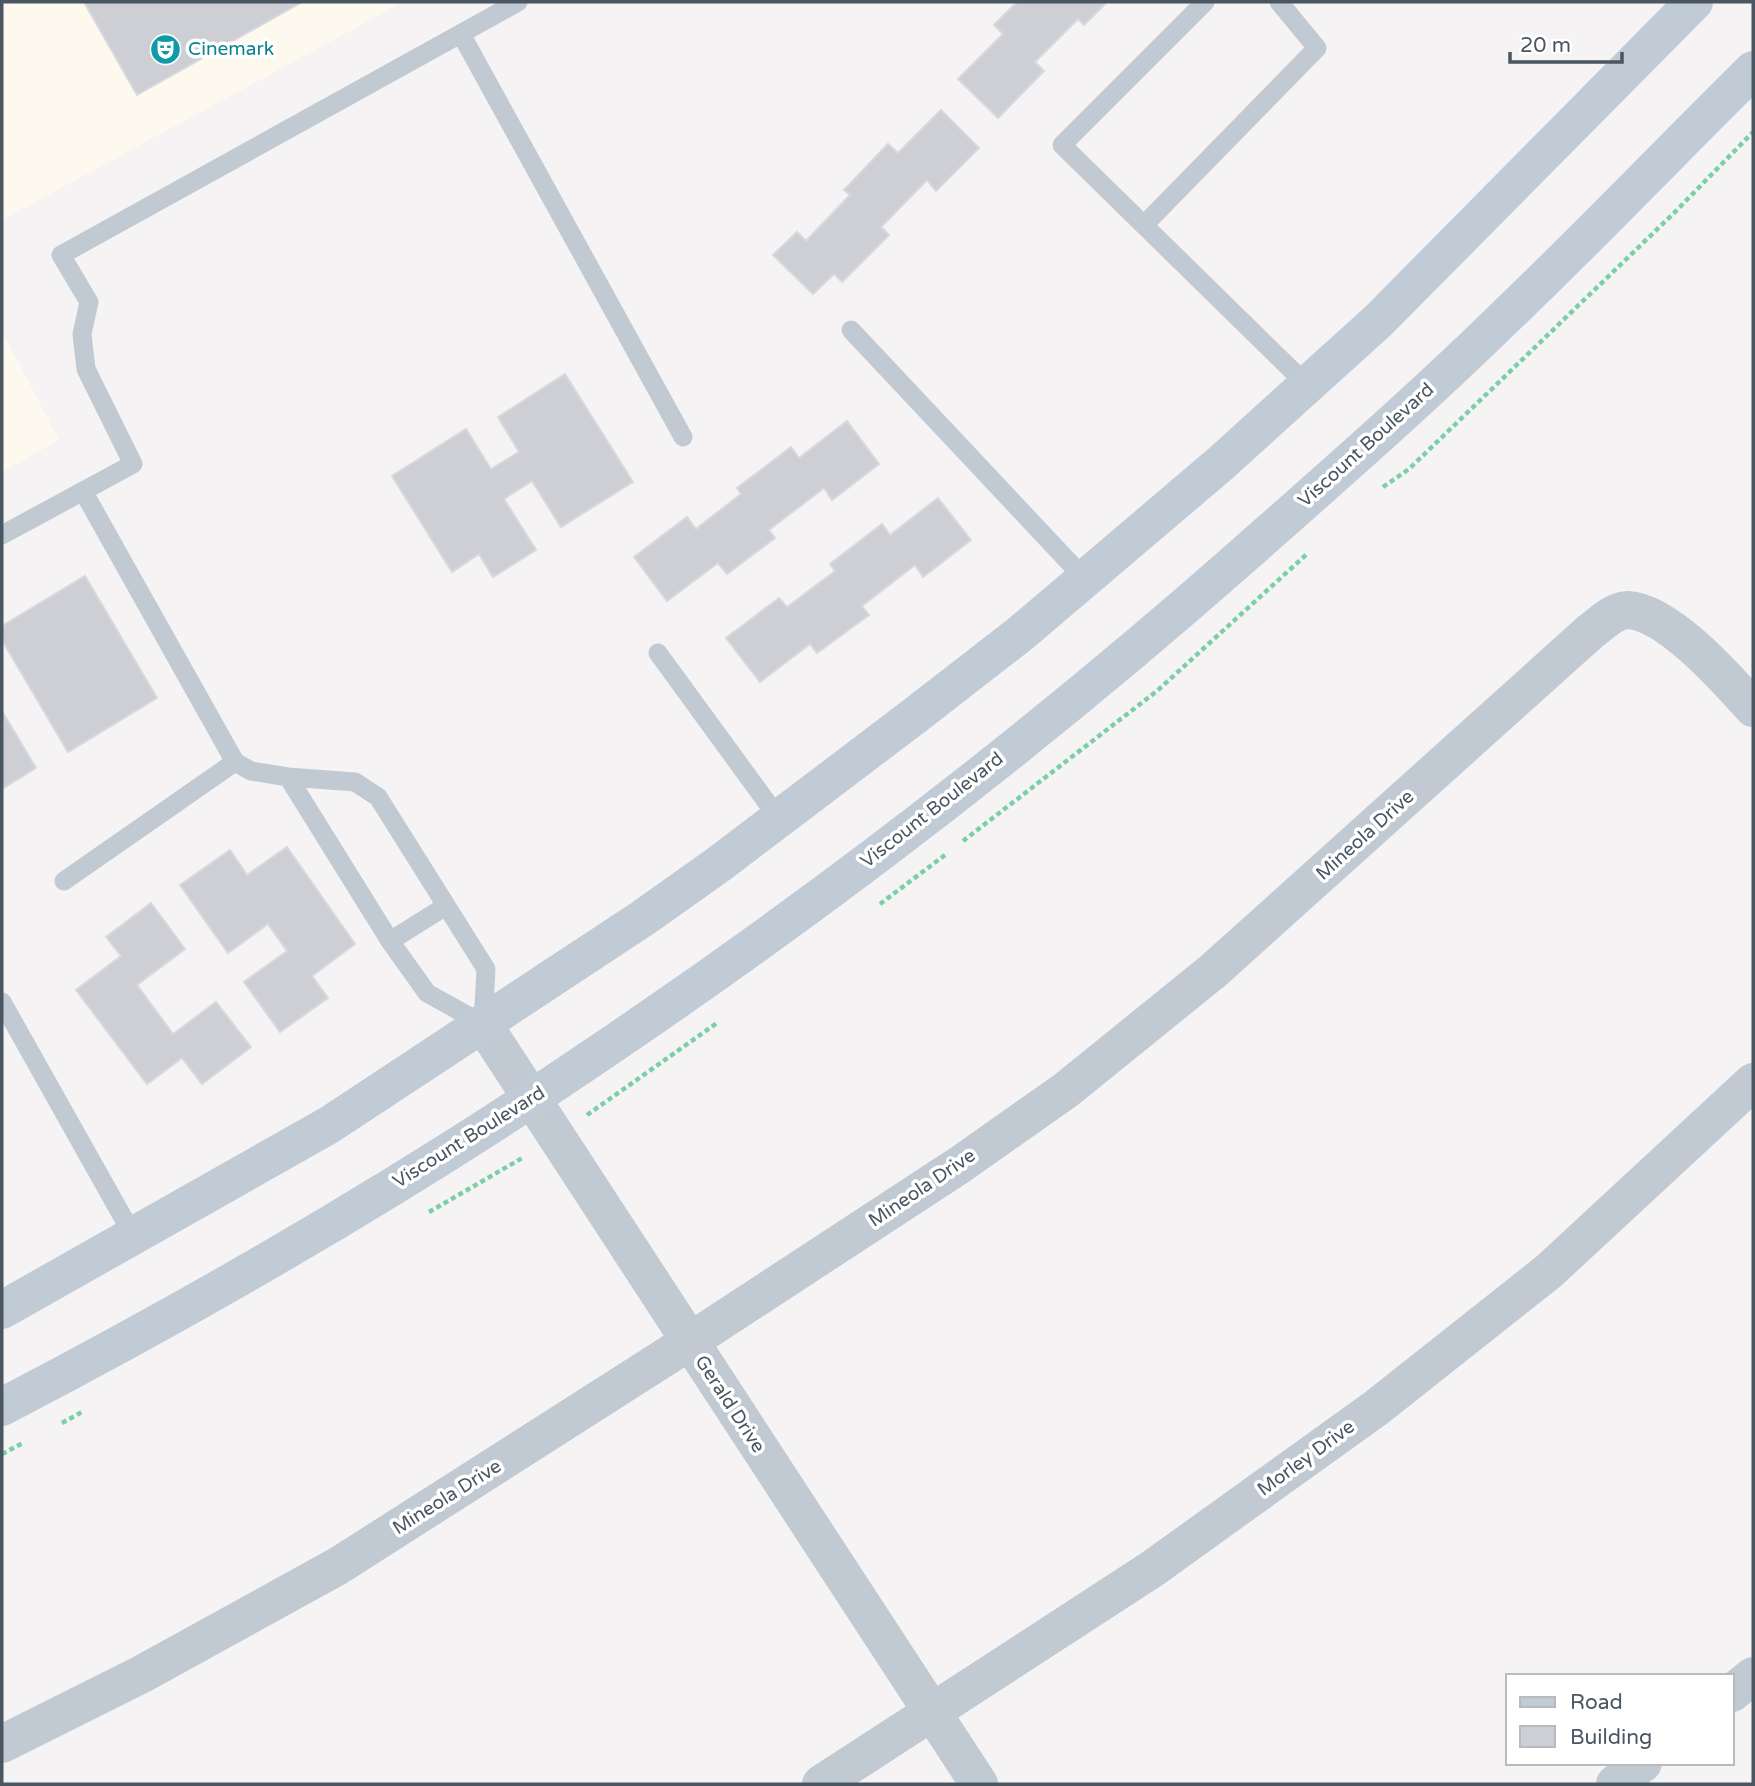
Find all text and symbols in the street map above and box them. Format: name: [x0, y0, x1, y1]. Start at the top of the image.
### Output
scale bar: [1510, 21, 1622, 65]
theatre icon: Cinemark: [148, 32, 182, 66]
text: 20 m: [1520, 33, 1571, 58]
place label: Cinemark: [188, 38, 274, 60]
street label: Viscount Boulevard: [1294, 378, 1438, 512]
street label: Viscount Boulevard: [856, 748, 1008, 872]
street label: Mineola Drive: [1312, 785, 1418, 885]
street label: Viscount Boulevard: [389, 1081, 549, 1193]
street label: Mineola Drive: [864, 1144, 980, 1232]
street label: Gerald Drive: [690, 1351, 770, 1457]
street label: Morley Drive: [1253, 1416, 1359, 1500]
street label: Mineola Drive: [389, 1455, 505, 1539]
legend: [1506, 1674, 1734, 1765]
text: Road: [1570, 1690, 1623, 1715]
text: Building: [1570, 1725, 1652, 1750]

